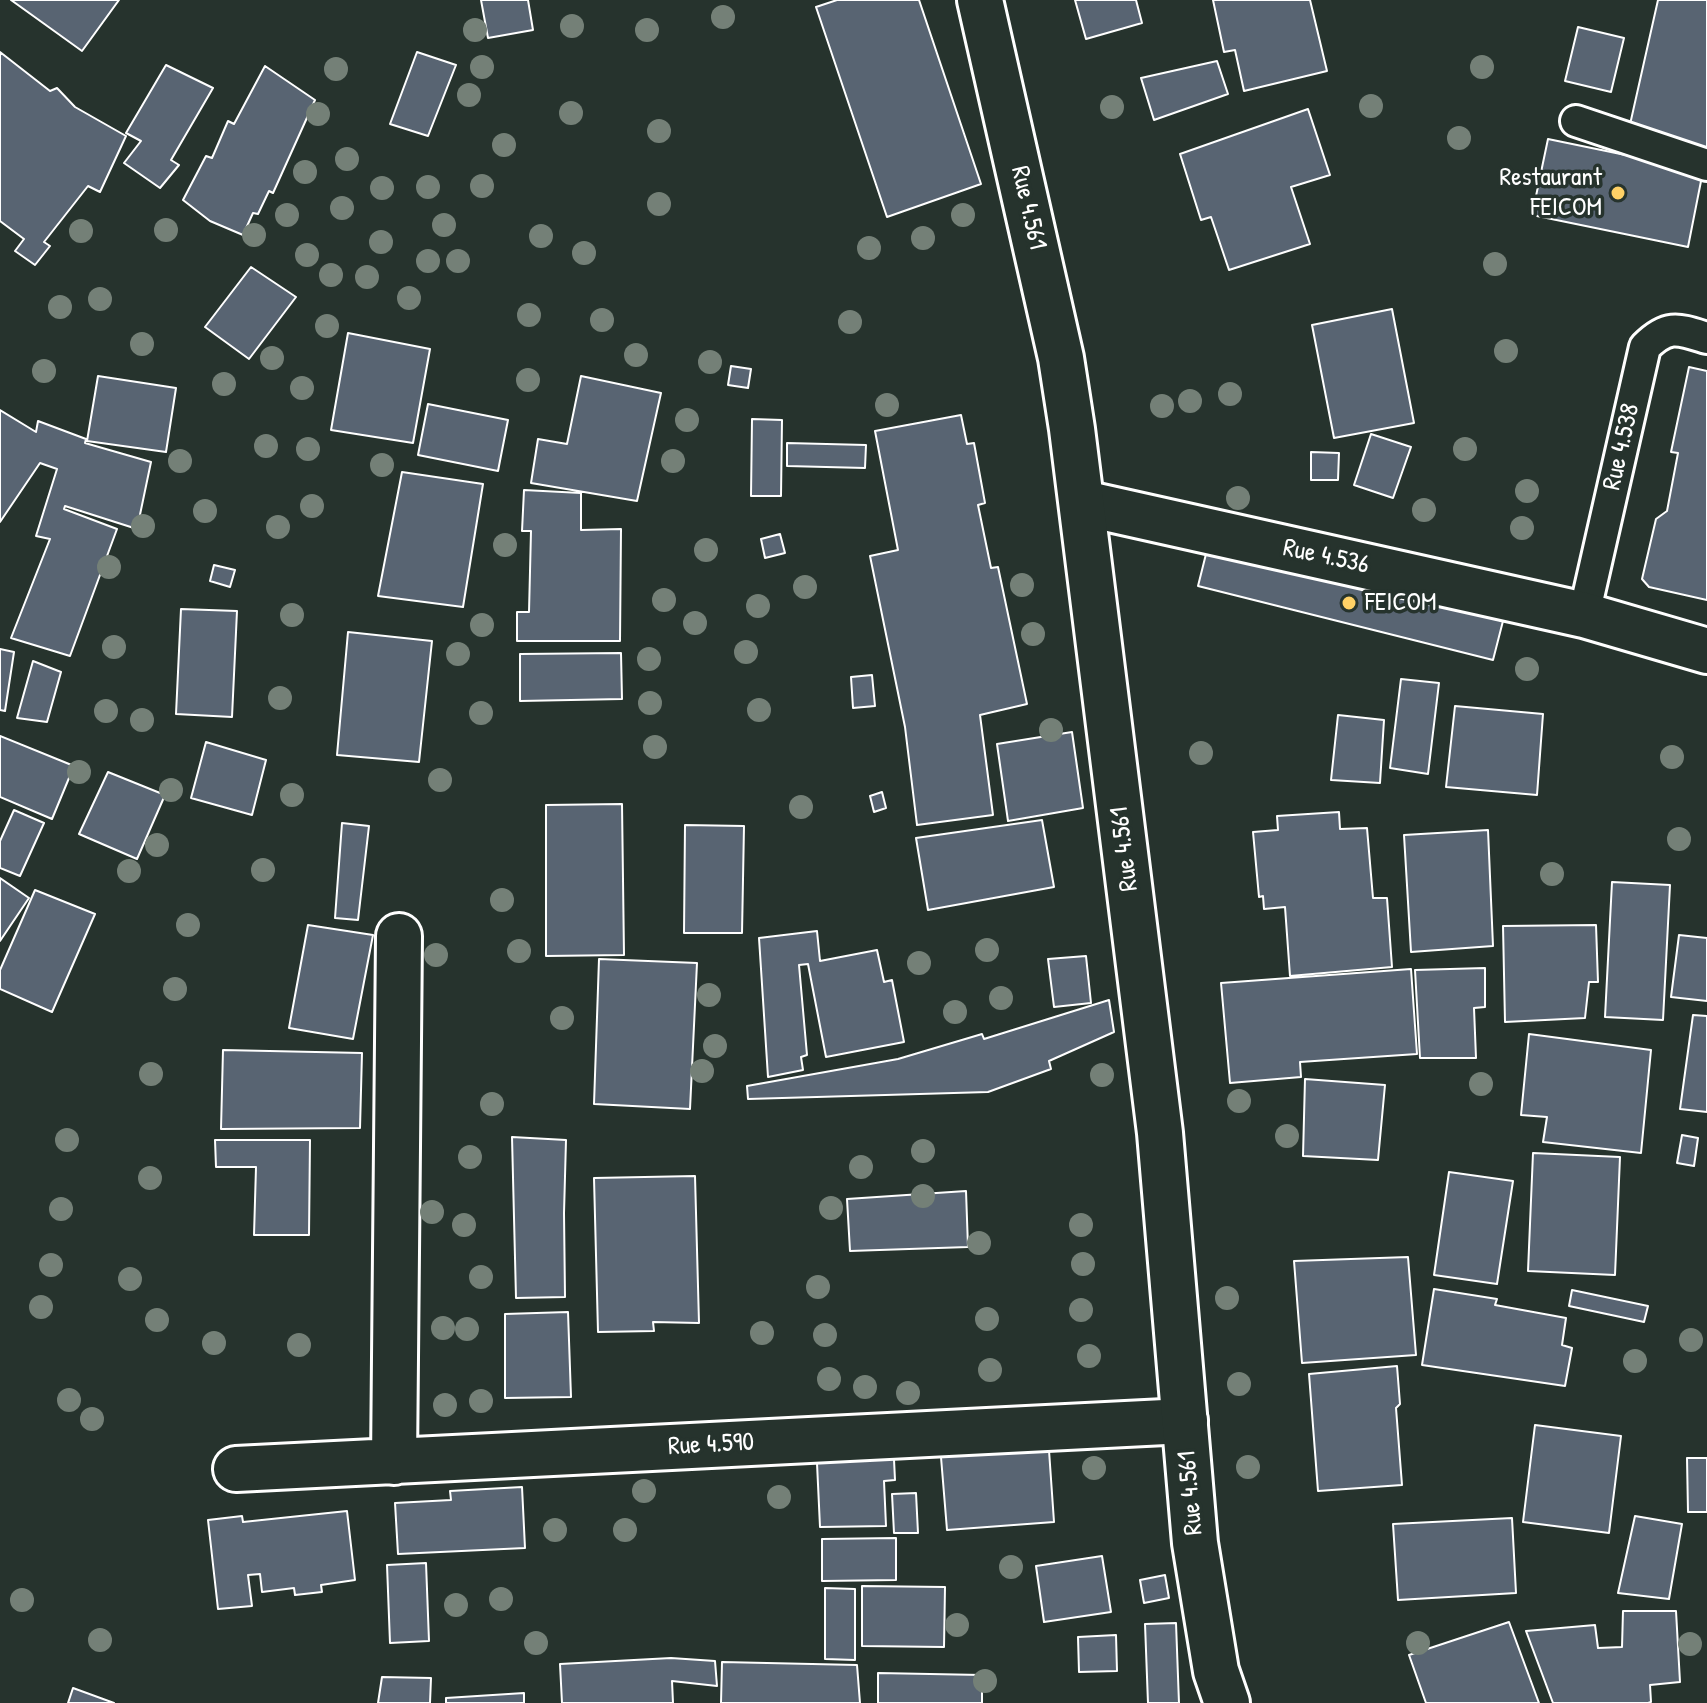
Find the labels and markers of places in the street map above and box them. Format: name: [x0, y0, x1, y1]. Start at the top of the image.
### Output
place label: Restaurant FEICOM: [1499, 162, 1602, 224]
marker: Restaurant FEICOM: [1609, 184, 1627, 202]
place label: FEICOM: [1365, 587, 1437, 619]
marker: FEICOM: [1340, 594, 1358, 612]

